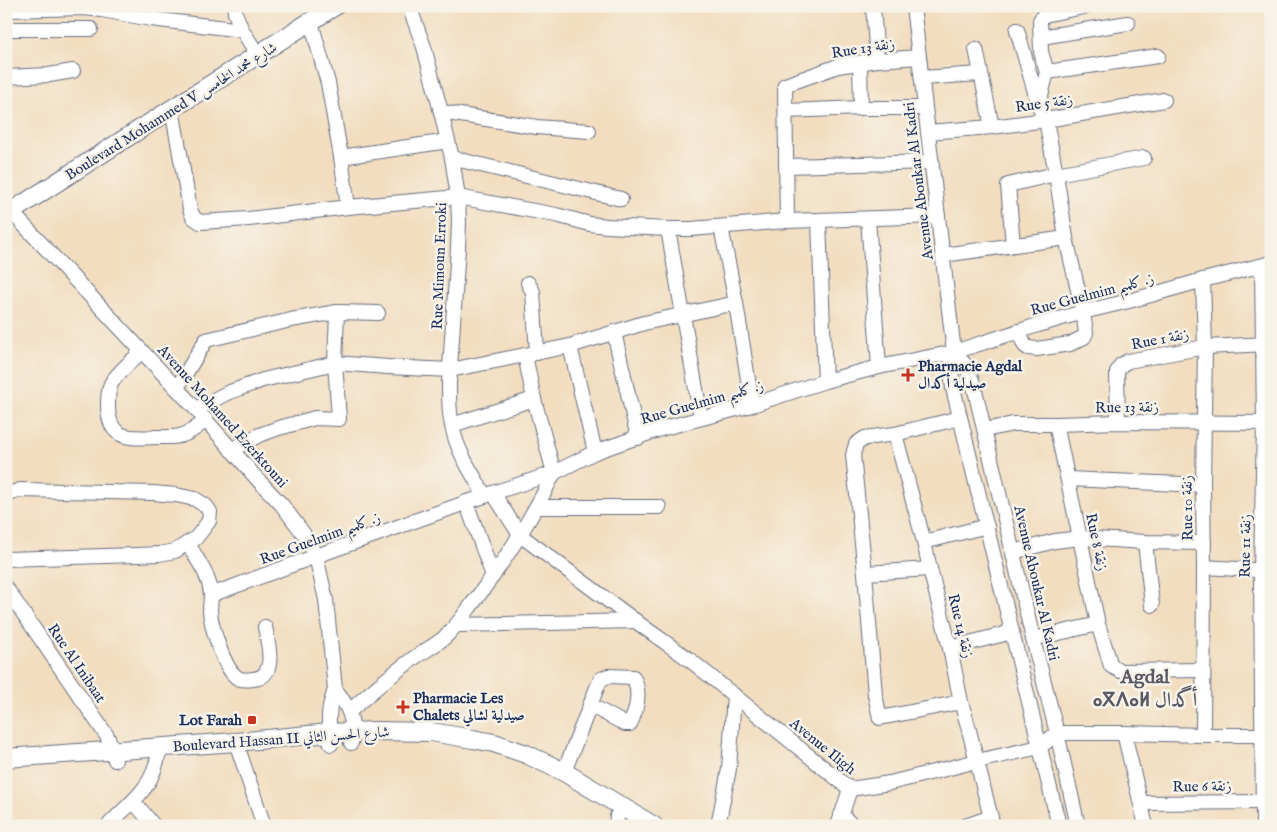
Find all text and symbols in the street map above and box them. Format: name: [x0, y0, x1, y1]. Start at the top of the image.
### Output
street label: Rue 13 زنقة: [830, 34, 896, 63]
street label: Boulevard Mohammed V شارع محمد الخامس: [62, 38, 282, 187]
street label: Rue 5 زنقة: [1014, 90, 1074, 117]
street label: Avenue Aboukar Al Kadri: [899, 101, 938, 262]
street label: Rue Mimoun Erroki: [428, 202, 451, 330]
street label: Rue Guelmim ز. كلميم: [1028, 269, 1157, 325]
street label: Rue 1 زنقة: [1130, 325, 1191, 354]
street label: Avenue Mohamed Ezerktouni: [153, 340, 292, 492]
place label: Pharmacie Agdal صيدلية أكدال: [918, 357, 1023, 393]
marker: Pharmacie Agdal صيدلية أكدال: [902, 369, 914, 381]
street label: Rue Guelmim ز. كلميم: [638, 376, 767, 434]
street label: Rue 13 زنقة: [1095, 397, 1159, 418]
street label: Rue 10 زنقة: [1177, 475, 1198, 541]
street label: Avenue Aboukar Al Kadri: [1009, 503, 1064, 663]
street label: Rue Guelmim ز. كلميم: [257, 508, 385, 574]
street label: Rue 8 زنقة: [1081, 511, 1112, 573]
street label: Rue 11 زنقة: [1235, 514, 1256, 578]
street label: Rue 14 زنقة: [943, 592, 978, 660]
street label: Rue Al Inibaat: [43, 620, 110, 706]
district label: Agdal ⴰⴳⴷⴰⵍ أگدال: [1093, 665, 1198, 713]
place label: Pharmacie Les Chalets صيدلية لشالي: [413, 689, 525, 727]
marker: Pharmacie Les Chalets صيدلية لشالي: [397, 701, 409, 713]
place label: Lot Farah: [179, 711, 243, 730]
street label: Avenue Iligh: [785, 713, 860, 779]
marker: Lot Farah: [246, 714, 258, 726]
street label: Boulevard Hassan II شارع الحسن الثاني: [172, 722, 390, 760]
street label: Rue 6 زنقة: [1172, 776, 1232, 797]

